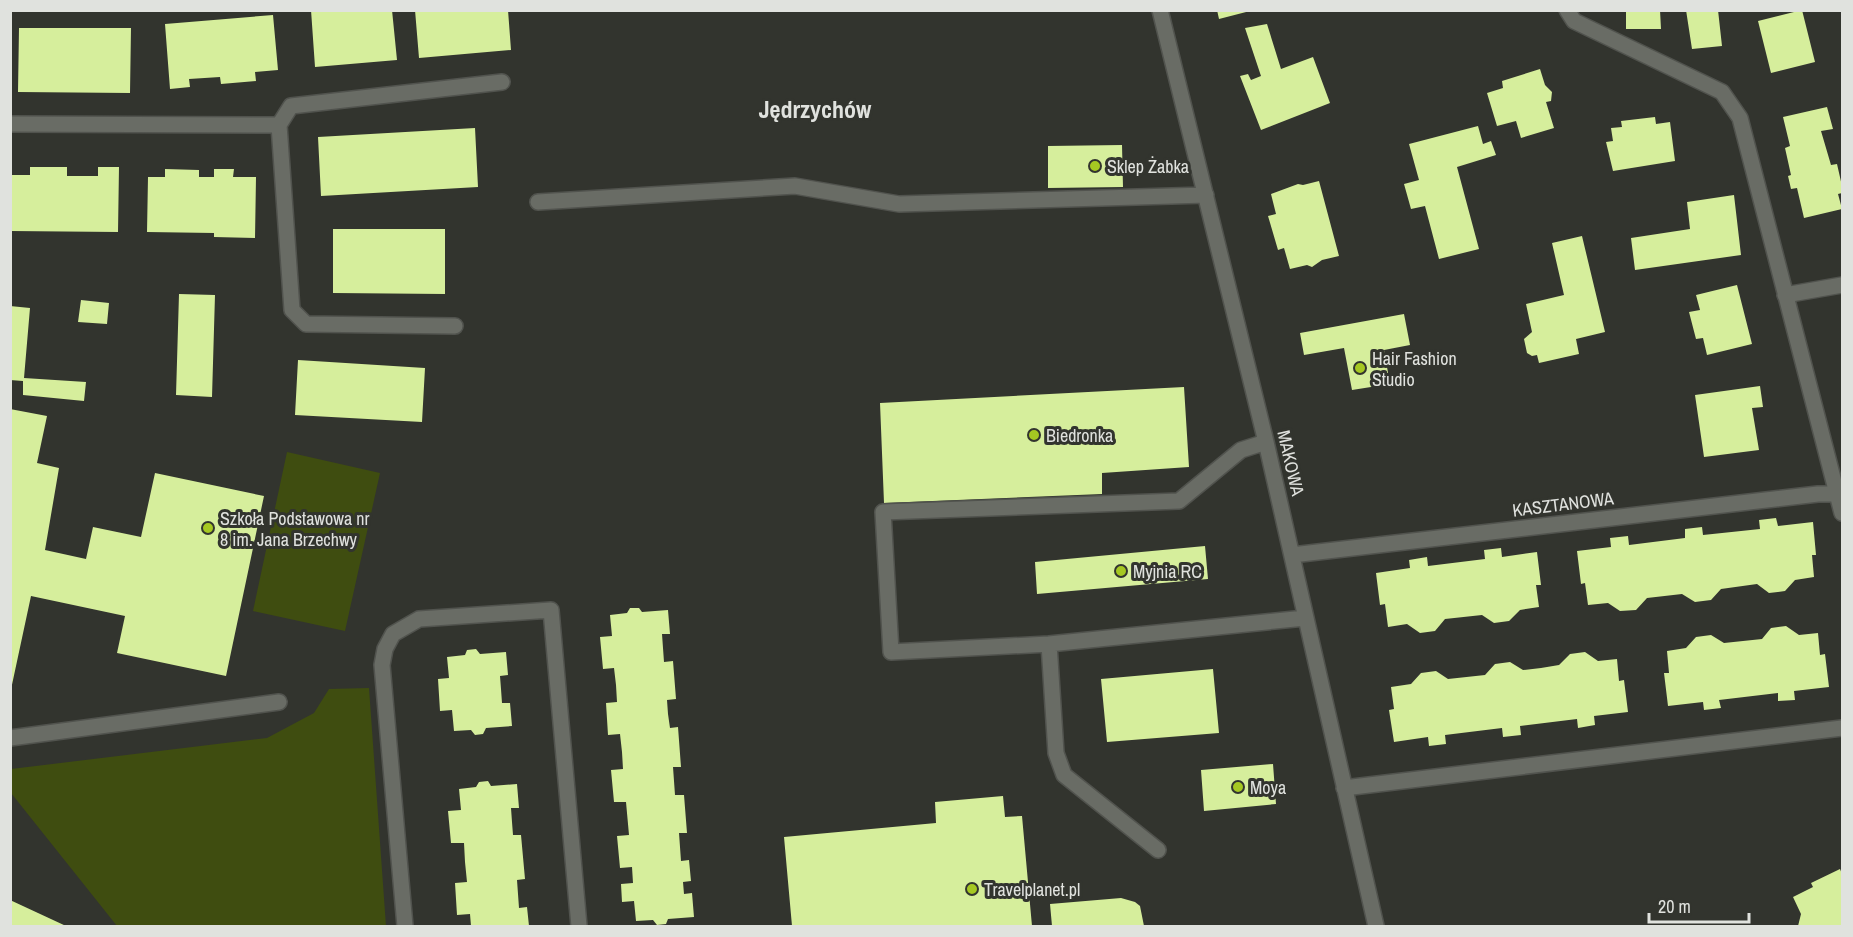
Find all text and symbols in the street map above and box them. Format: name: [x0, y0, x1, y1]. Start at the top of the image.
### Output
district label: Jędrzychów: [759, 93, 872, 125]
place label: Sklep Żabka: [1107, 154, 1189, 179]
marker: Sklep Żabka: [1088, 159, 1102, 173]
place label: Hair Fashion Studio: [1372, 346, 1457, 392]
marker: Hair Fashion Studio: [1353, 361, 1367, 375]
place label: Biedronka: [1046, 423, 1113, 448]
marker: Biedronka: [1027, 428, 1041, 442]
street label: MAKOWA: [1271, 428, 1311, 498]
street label: KASZTANOWA: [1511, 485, 1615, 523]
place label: Szkoła Podstawowa nr 8 im. Jana Brzechwy: [220, 506, 369, 552]
marker: Szkoła Podstawowa nr 8 im. Jana Brzechwy: [201, 521, 215, 535]
place label: Myjnia RC: [1133, 559, 1202, 584]
marker: Myjnia RC: [1114, 564, 1128, 578]
place label: Moya: [1250, 775, 1286, 800]
marker: Moya: [1231, 780, 1245, 794]
place label: Travelplanet.pl: [984, 877, 1080, 902]
marker: Travelplanet.pl: [965, 882, 979, 896]
scale bar: [1649, 886, 1750, 924]
text: 20 m: [1658, 894, 1691, 919]

